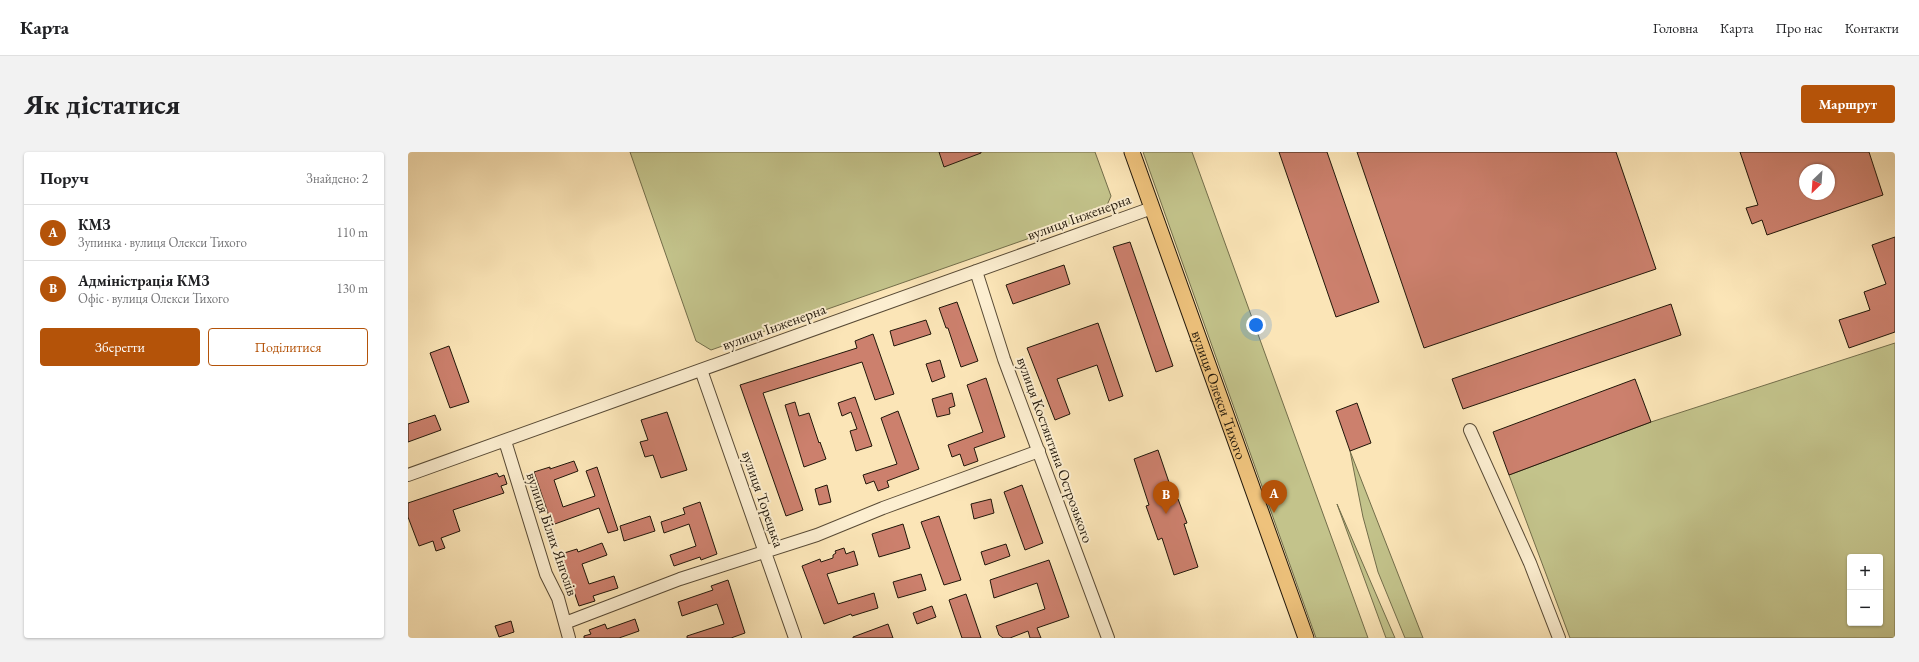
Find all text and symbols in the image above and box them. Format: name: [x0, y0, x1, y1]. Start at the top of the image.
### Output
text: Карта: [20, 15, 69, 40]
text: Головна: [1653, 19, 1698, 37]
text: Карта: [1720, 19, 1753, 37]
text: Про нас: [1775, 19, 1823, 37]
text: Контакти: [1845, 19, 1899, 37]
button: Маршрут: [1801, 85, 1895, 123]
text: Як дістатися: [24, 86, 180, 122]
north arrow: [1799, 164, 1835, 200]
text: Поруч: [40, 167, 89, 189]
text: Знайдено: 2: [306, 170, 368, 187]
street label: вулиця Інженерна: [1024, 189, 1133, 244]
text: КМЗ: [78, 215, 111, 234]
text: A: [48, 224, 58, 241]
text: 110 m: [337, 224, 368, 241]
text: Зупинка · вулиця Олекси Тихого: [78, 234, 247, 251]
text: Адміністрація КМЗ: [78, 271, 210, 290]
text: B: [49, 280, 57, 297]
text: 130 m: [337, 280, 368, 297]
text: Офіс · вулиця Олекси Тихого: [78, 290, 229, 307]
street label: вулиця Інженерна: [719, 299, 828, 354]
your location: [1246, 315, 1266, 335]
button: Зберегти: [40, 328, 200, 366]
button: Поділитися: [208, 328, 368, 366]
street label: вулиця Олекси Тихого: [1188, 328, 1251, 462]
street label: вулиця Костянтина Острозького: [1013, 354, 1098, 545]
street label: вулиця Торецька: [738, 448, 789, 550]
street label: вулиця Білих Янголів: [522, 470, 583, 598]
pin: A: [1261, 480, 1287, 513]
pin: B: [1153, 481, 1179, 514]
map controls: [1847, 554, 1883, 626]
button: +: [1847, 554, 1883, 590]
button: −: [1847, 590, 1883, 626]

